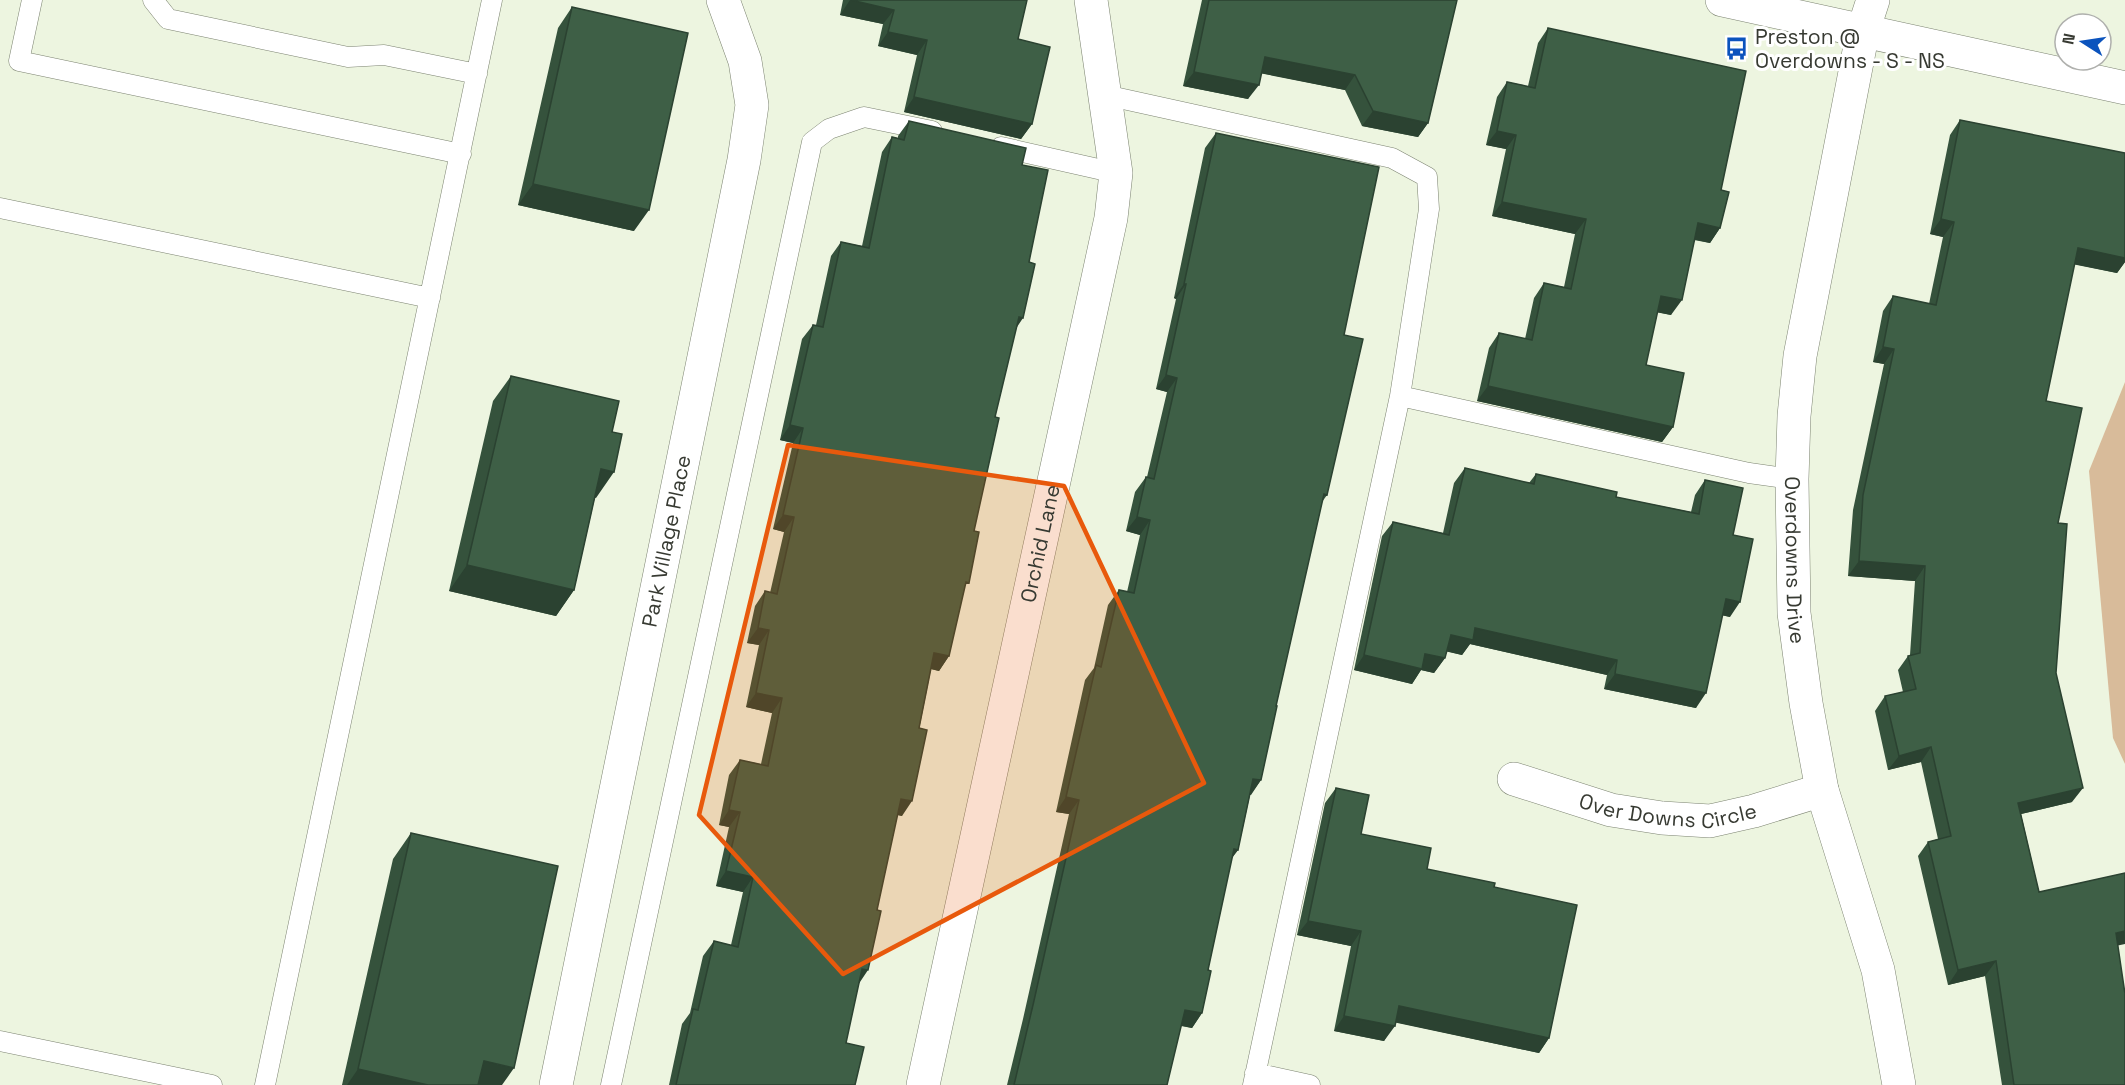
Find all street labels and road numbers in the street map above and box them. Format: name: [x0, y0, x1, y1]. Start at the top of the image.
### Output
street label: Park Village Place: [635, 453, 697, 629]
street label: Overdowns Drive: [1779, 476, 1812, 645]
street label: Orchid Lane: [1014, 482, 1066, 605]
street label: Over Downs Circle: [1576, 787, 1759, 834]

